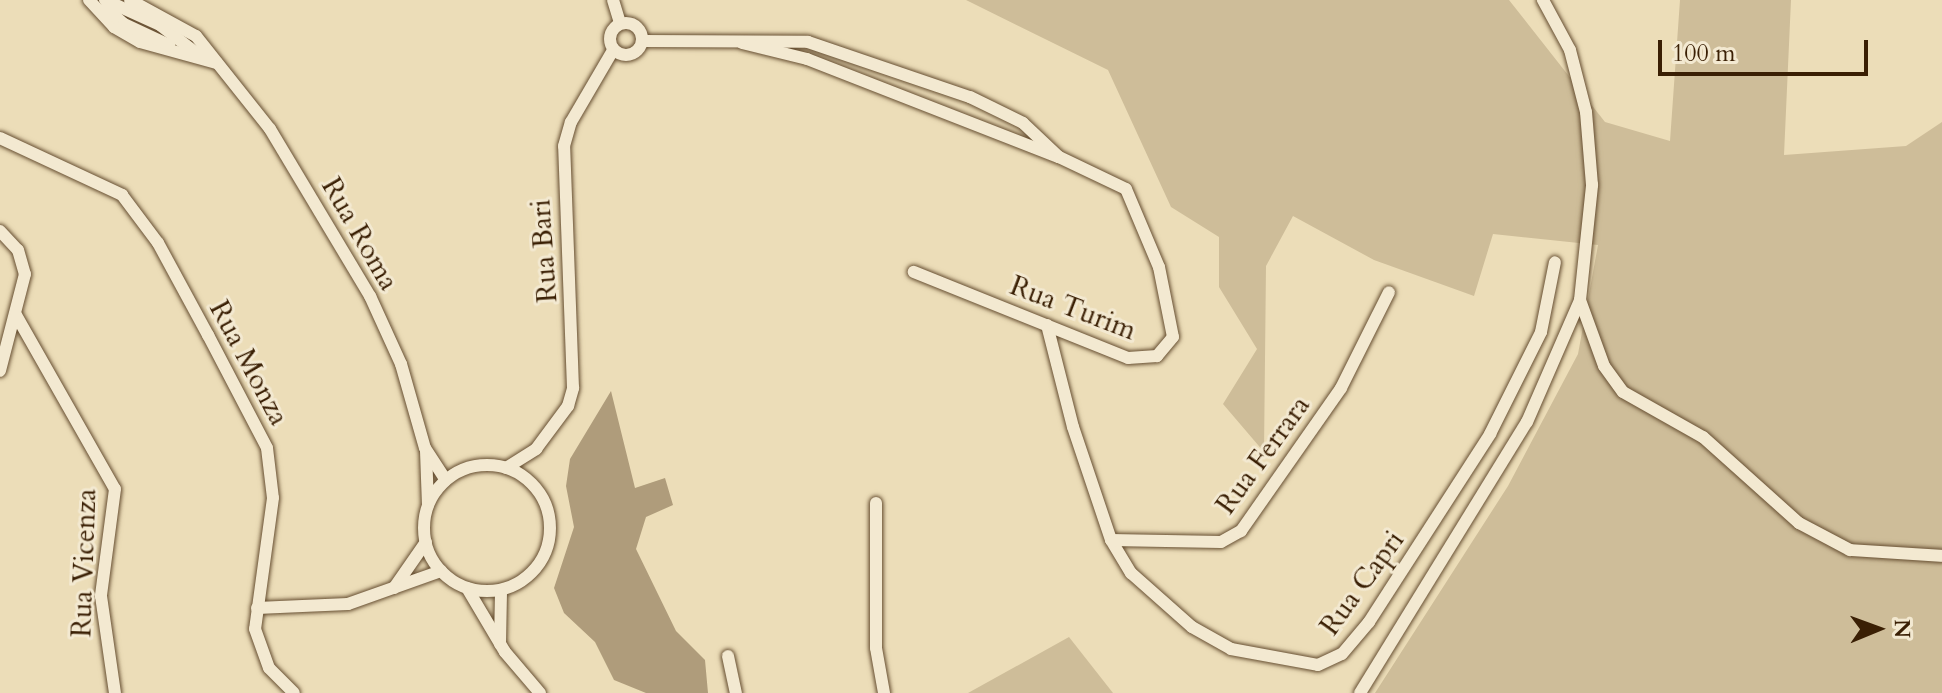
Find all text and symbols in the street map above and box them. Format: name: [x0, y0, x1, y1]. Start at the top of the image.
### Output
scale bar: [1662, 24, 1872, 74]
text: 100 m: [1672, 37, 1736, 70]
street label: Rua Roma: [314, 172, 406, 296]
street label: Rua Bari: [524, 198, 564, 304]
street label: Rua Turim: [1005, 269, 1141, 347]
street label: Rua Monza: [202, 295, 296, 431]
street label: Rua Ferrara: [1209, 389, 1317, 521]
street label: Rua Vicenza: [65, 488, 103, 638]
street label: Rua Capri: [1313, 524, 1411, 642]
north arrow: [1838, 589, 1918, 669]
text: N: [1887, 619, 1917, 638]

